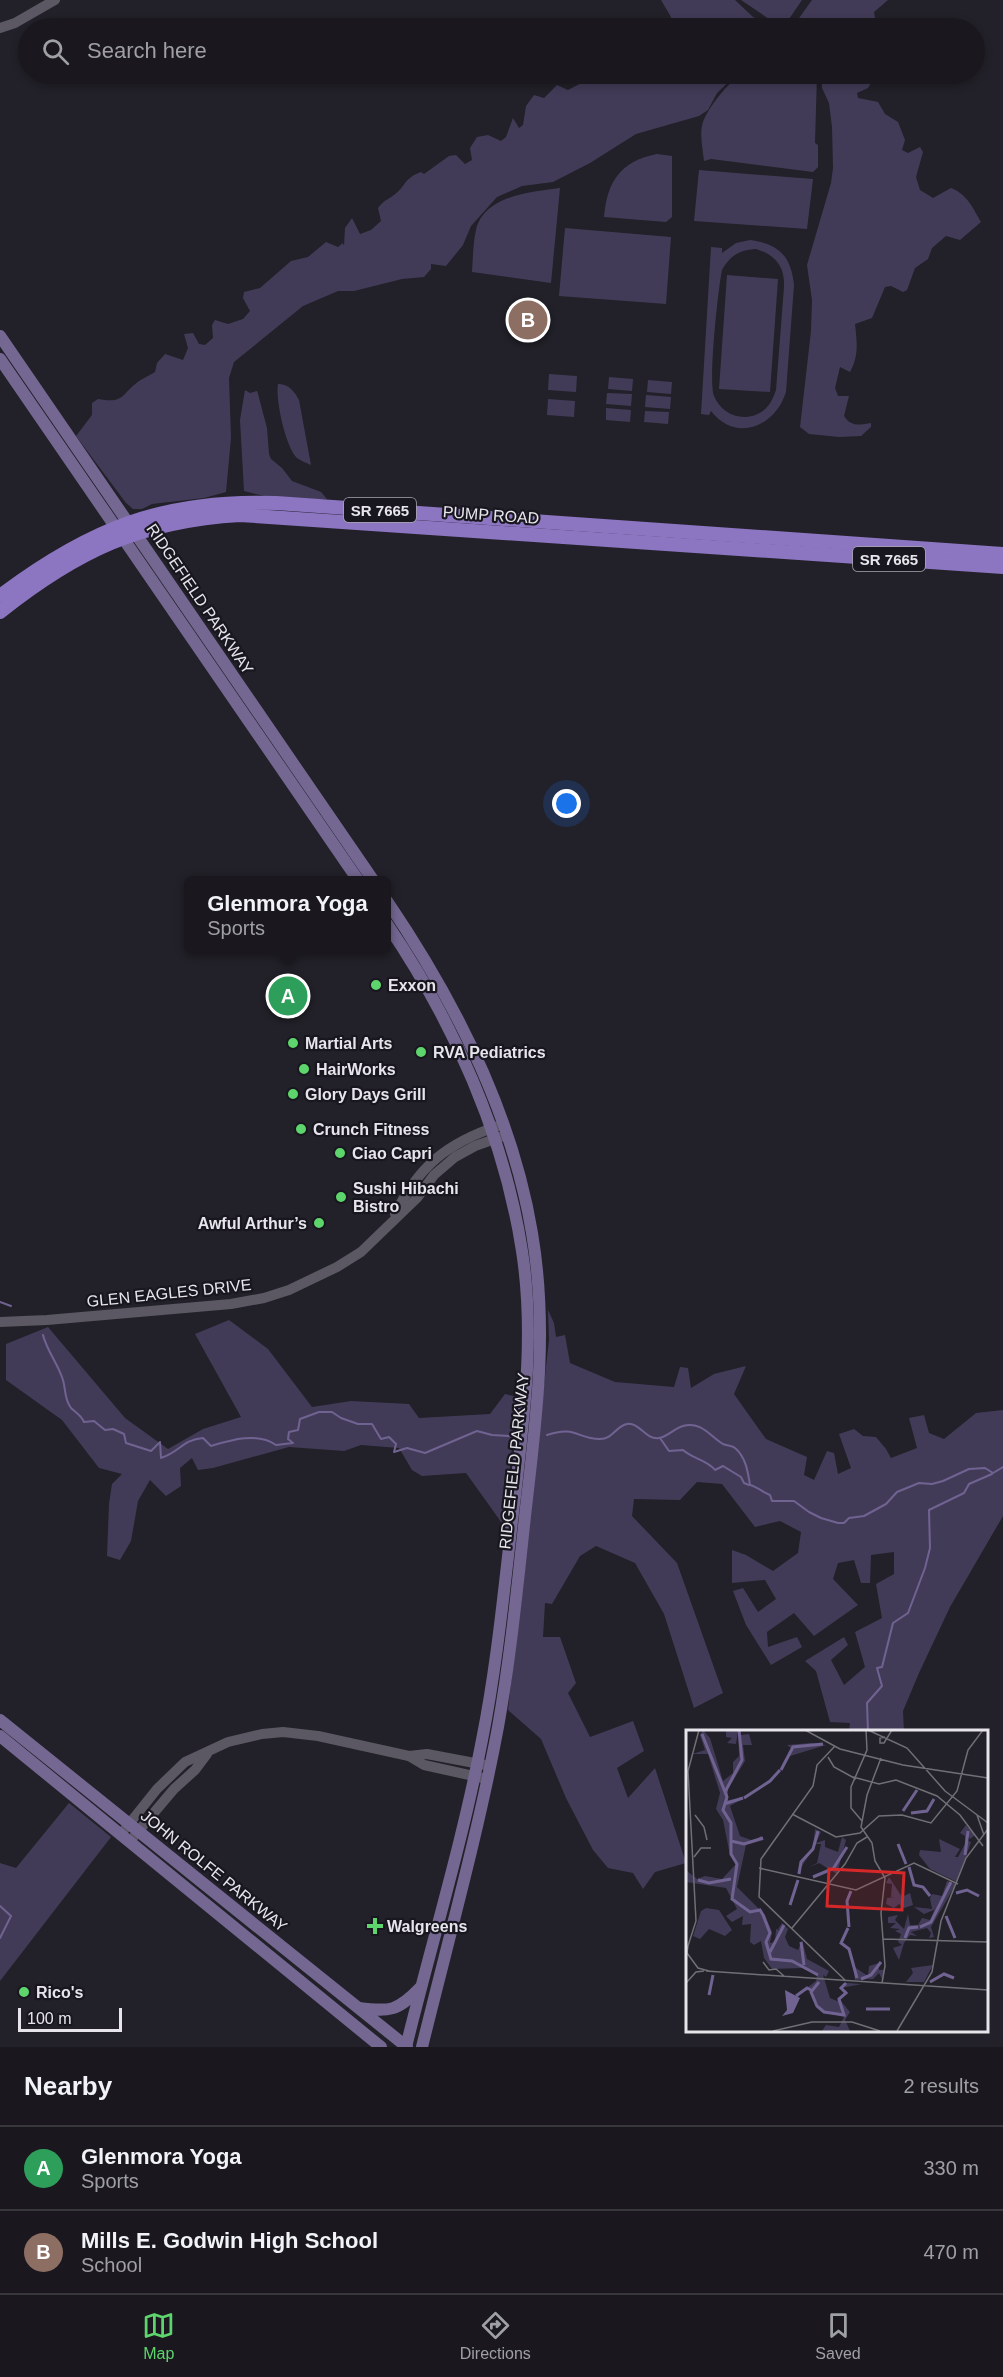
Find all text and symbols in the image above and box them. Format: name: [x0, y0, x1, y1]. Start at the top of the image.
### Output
search box: [18, 18, 985, 84]
icon: search: [39, 35, 72, 68]
text: Search here: [87, 38, 207, 63]
pin: B: [508, 298, 548, 342]
road number: SR 7665: [344, 498, 416, 522]
street label: PUMP ROAD: [442, 503, 540, 527]
street label: RIDGEFIELD PARKWAY: [143, 521, 257, 678]
road number: SR 7665: [853, 547, 925, 571]
your location: [552, 789, 581, 818]
popup: [184, 876, 391, 954]
text: Glenmora Yoga: [207, 891, 368, 916]
text: Sports: [207, 917, 265, 939]
pin: A: [268, 974, 308, 1018]
place label: Exxon: [388, 977, 436, 994]
marker: Exxon: [369, 978, 383, 992]
place label: Martial Arts: [305, 1035, 393, 1052]
marker: Martial Arts: [286, 1036, 300, 1050]
place label: RVA Pediatrics: [433, 1044, 546, 1061]
marker: RVA Pediatrics: [414, 1045, 428, 1059]
place label: HairWorks: [316, 1061, 396, 1078]
marker: HairWorks: [297, 1062, 311, 1076]
place label: Glory Days Grill: [305, 1086, 426, 1103]
marker: Glory Days Grill: [286, 1087, 300, 1101]
place label: Crunch Fitness: [313, 1121, 430, 1138]
marker: Crunch Fitness: [294, 1122, 308, 1136]
place label: Ciao Capri: [352, 1145, 432, 1162]
marker: Ciao Capri: [333, 1146, 347, 1160]
place label: Sushi Hibachi Bistro: [353, 1180, 459, 1215]
marker: Sushi Hibachi Bistro: [334, 1190, 348, 1204]
place label: Awful Arthur’s: [198, 1215, 307, 1232]
marker: Awful Arthur’s: [312, 1216, 326, 1230]
street label: GLEN EAGLES DRIVE: [86, 1276, 252, 1310]
street label: RIDGEFIELD PARKWAY: [496, 1372, 532, 1550]
inset map: [686, 1730, 988, 2032]
street label: JOHN ROLFE PARKWAY: [138, 1807, 291, 1935]
place label: Walgreens: [387, 1918, 467, 1935]
marker: Walgreens: [368, 1919, 382, 1933]
place label: Rico's: [36, 1984, 83, 2001]
marker: Rico's: [17, 1985, 31, 1999]
scale bar: [18, 2005, 122, 2032]
text: 100 m: [27, 2010, 71, 2027]
text: Nearby: [24, 2071, 112, 2101]
text: 2 results: [903, 2075, 979, 2097]
text: Glenmora Yoga: [81, 2144, 242, 2169]
text: A: [36, 2157, 51, 2179]
text: 330 m: [923, 2157, 979, 2179]
text: Sports: [81, 2170, 139, 2192]
text: Mills E. Godwin High School: [81, 2228, 378, 2253]
text: B: [36, 2241, 51, 2263]
text: 470 m: [923, 2241, 979, 2263]
text: School: [81, 2254, 142, 2276]
tab: Map: [142, 2309, 175, 2363]
tab: Directions: [460, 2309, 531, 2363]
tab: Saved: [815, 2309, 861, 2363]

